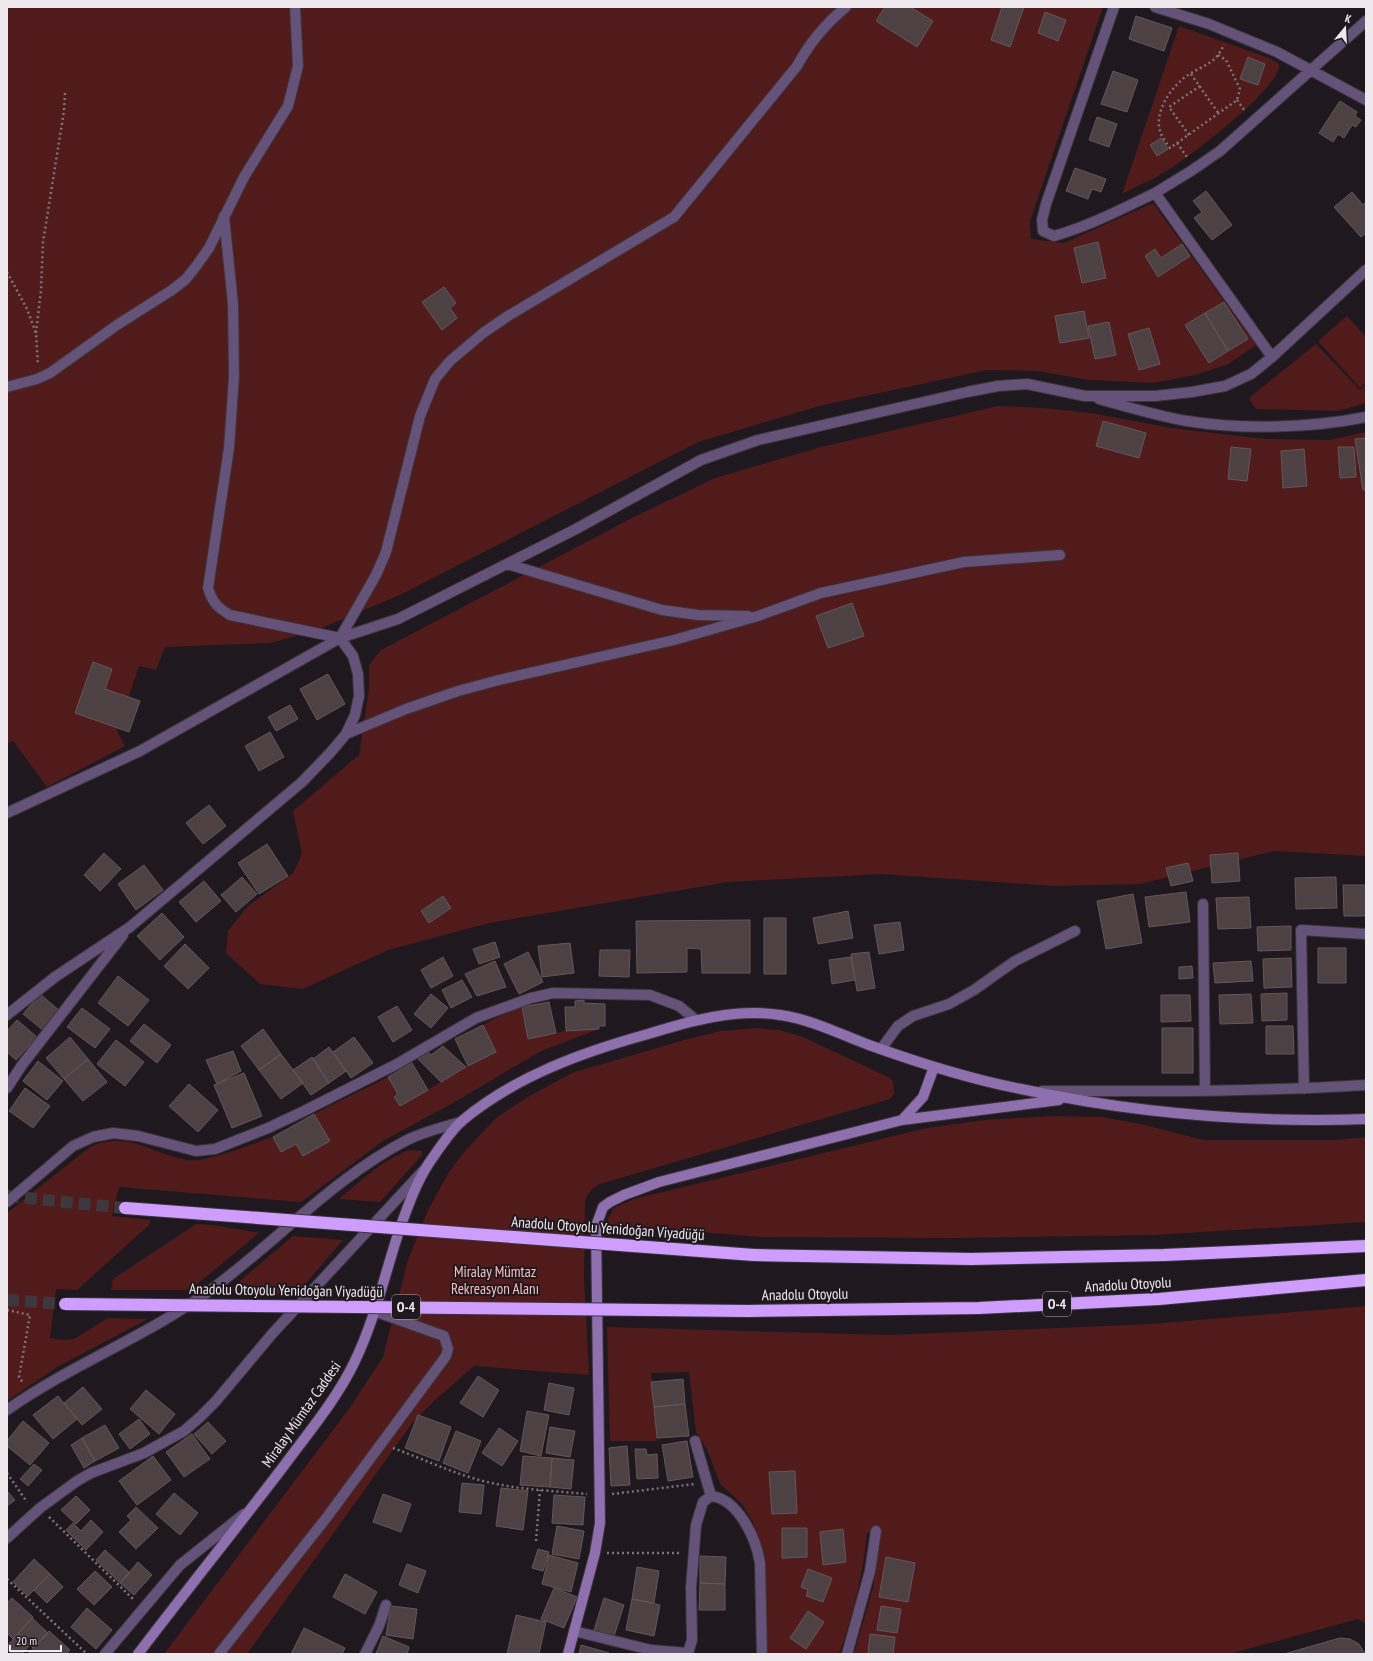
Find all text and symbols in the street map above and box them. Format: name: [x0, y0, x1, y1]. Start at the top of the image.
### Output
north arrow: [1325, 8, 1365, 48]
text: K: [1343, 11, 1353, 26]
street label: Anadolu Otoyolu Yenidoğan Viyadüğü: [511, 1212, 705, 1244]
park label: Miralay Mümtaz Rekreasyon Alanı: [451, 1262, 539, 1298]
street label: Anadolu Otoyolu: [1084, 1272, 1172, 1296]
street label: Anadolu Otoyolu Yenidoğan Viyadüğü: [189, 1279, 383, 1301]
street label: Anadolu Otoyolu: [762, 1284, 848, 1304]
road number: O-4: [1043, 1292, 1071, 1316]
road number: O-4: [392, 1295, 420, 1319]
street label: Miralay Mümtaz Caddesi: [257, 1357, 345, 1471]
scale bar: [10, 1627, 61, 1653]
text: 20 m: [16, 1633, 37, 1648]

